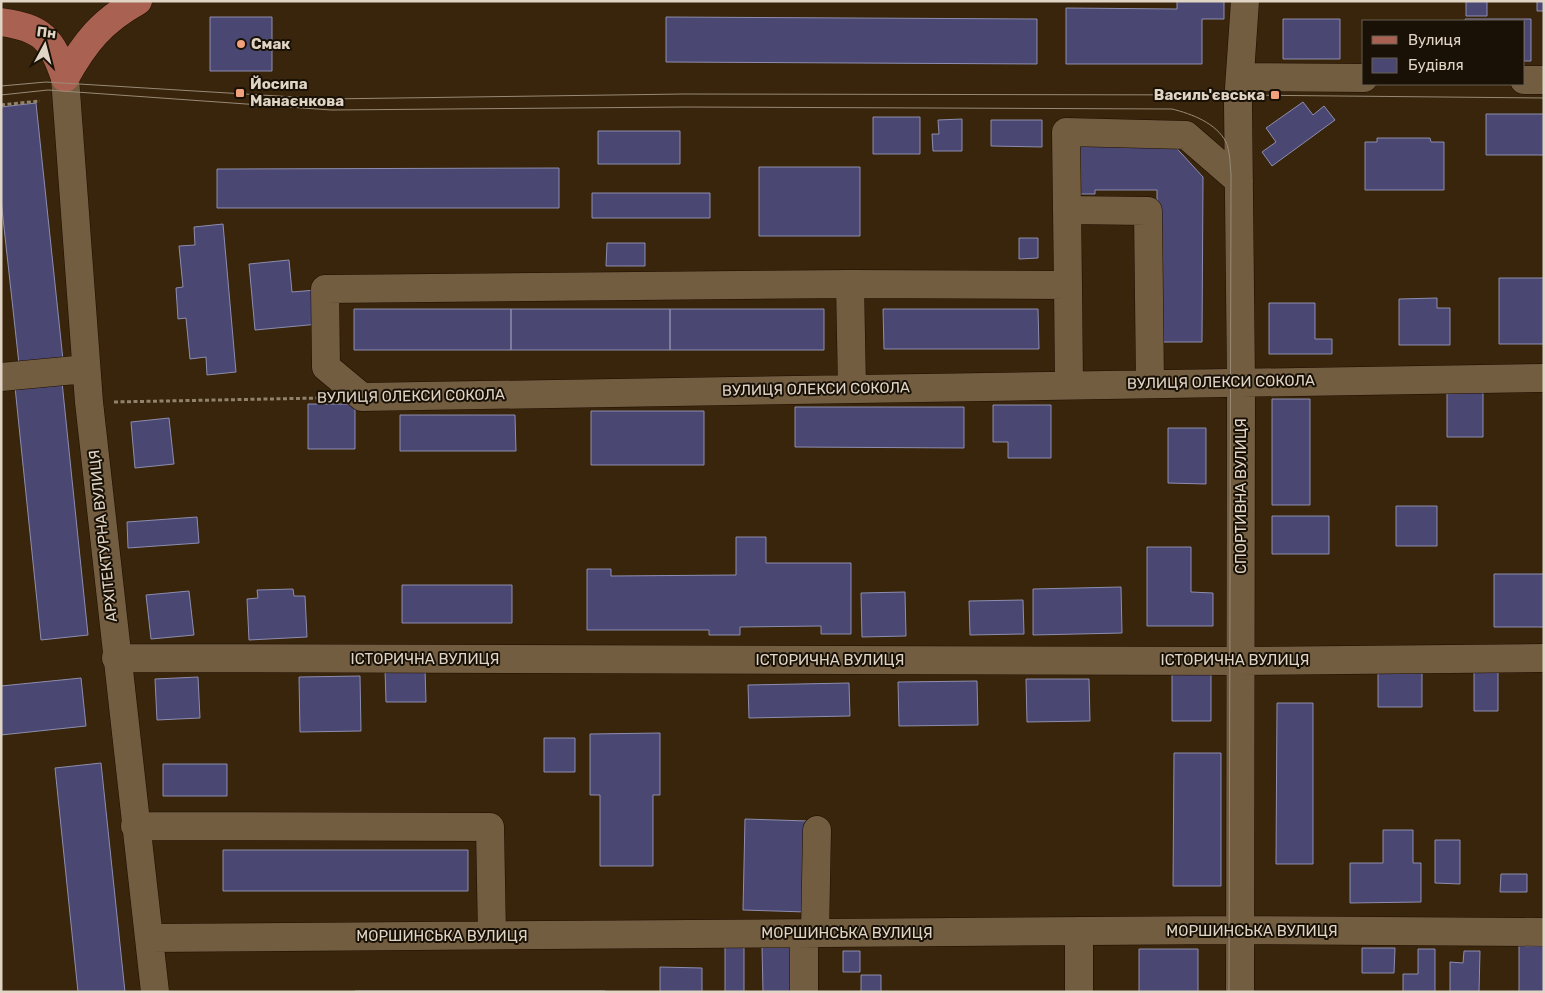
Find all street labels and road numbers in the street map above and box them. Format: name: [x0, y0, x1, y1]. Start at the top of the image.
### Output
street label: ВУЛИЦЯ ОЛЕКСИ СОКОЛА: [1127, 371, 1315, 393]
street label: ВУЛИЦЯ ОЛЕКСИ СОКОЛА: [722, 378, 910, 400]
street label: ВУЛИЦЯ ОЛЕКСИ СОКОЛА: [317, 385, 505, 407]
street label: СПОРТИВНА ВУЛИЦЯ: [1232, 418, 1250, 574]
street label: АРХІТЕКТУРНА ВУЛИЦЯ: [85, 449, 121, 623]
street label: ІСТОРИЧНА ВУЛИЦЯ: [351, 650, 499, 668]
street label: ІСТОРИЧНА ВУЛИЦЯ: [756, 651, 904, 669]
street label: ІСТОРИЧНА ВУЛИЦЯ: [1161, 651, 1309, 669]
street label: МОРШИНСЬКА ВУЛИЦЯ: [1166, 922, 1338, 940]
street label: МОРШИНСЬКА ВУЛИЦЯ: [761, 924, 933, 942]
street label: МОРШИНСЬКА ВУЛИЦЯ: [356, 927, 528, 945]

